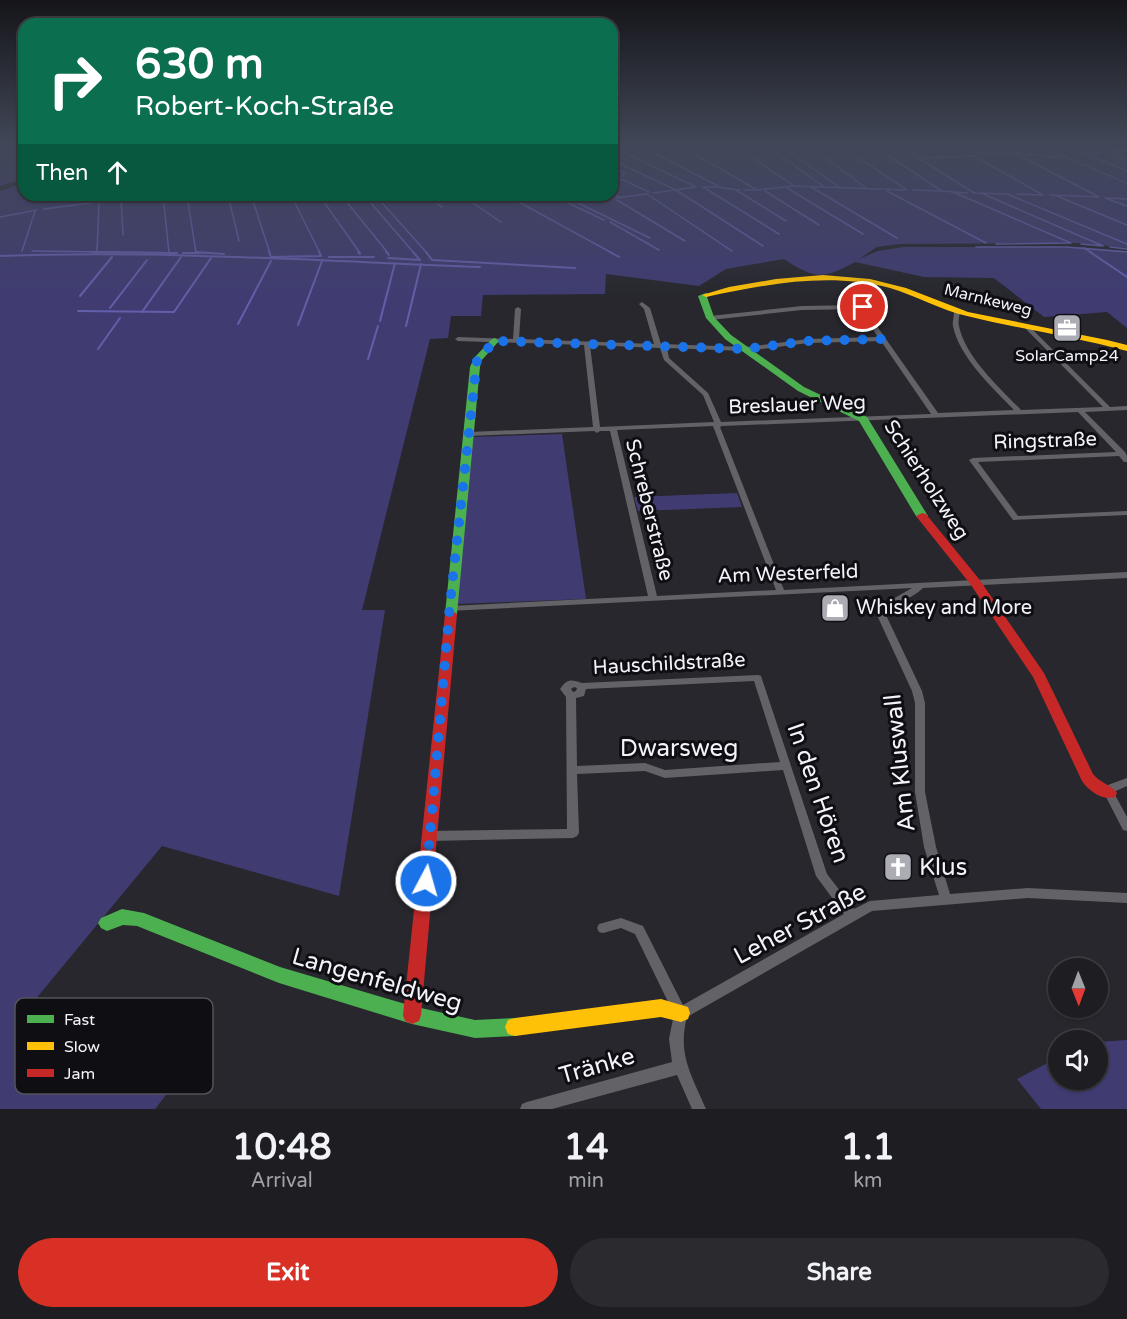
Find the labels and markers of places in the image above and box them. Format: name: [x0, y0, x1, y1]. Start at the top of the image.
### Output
pin: [837, 281, 888, 332]
office icon: SolarCamp24: [1051, 312, 1083, 344]
place label: SolarCamp24: [1015, 346, 1119, 366]
shop icon: Whiskey and More: [819, 592, 851, 624]
place label: Whiskey and More: [856, 596, 1032, 620]
church icon: Klus: [882, 851, 914, 883]
place label: Klus: [919, 853, 967, 882]

